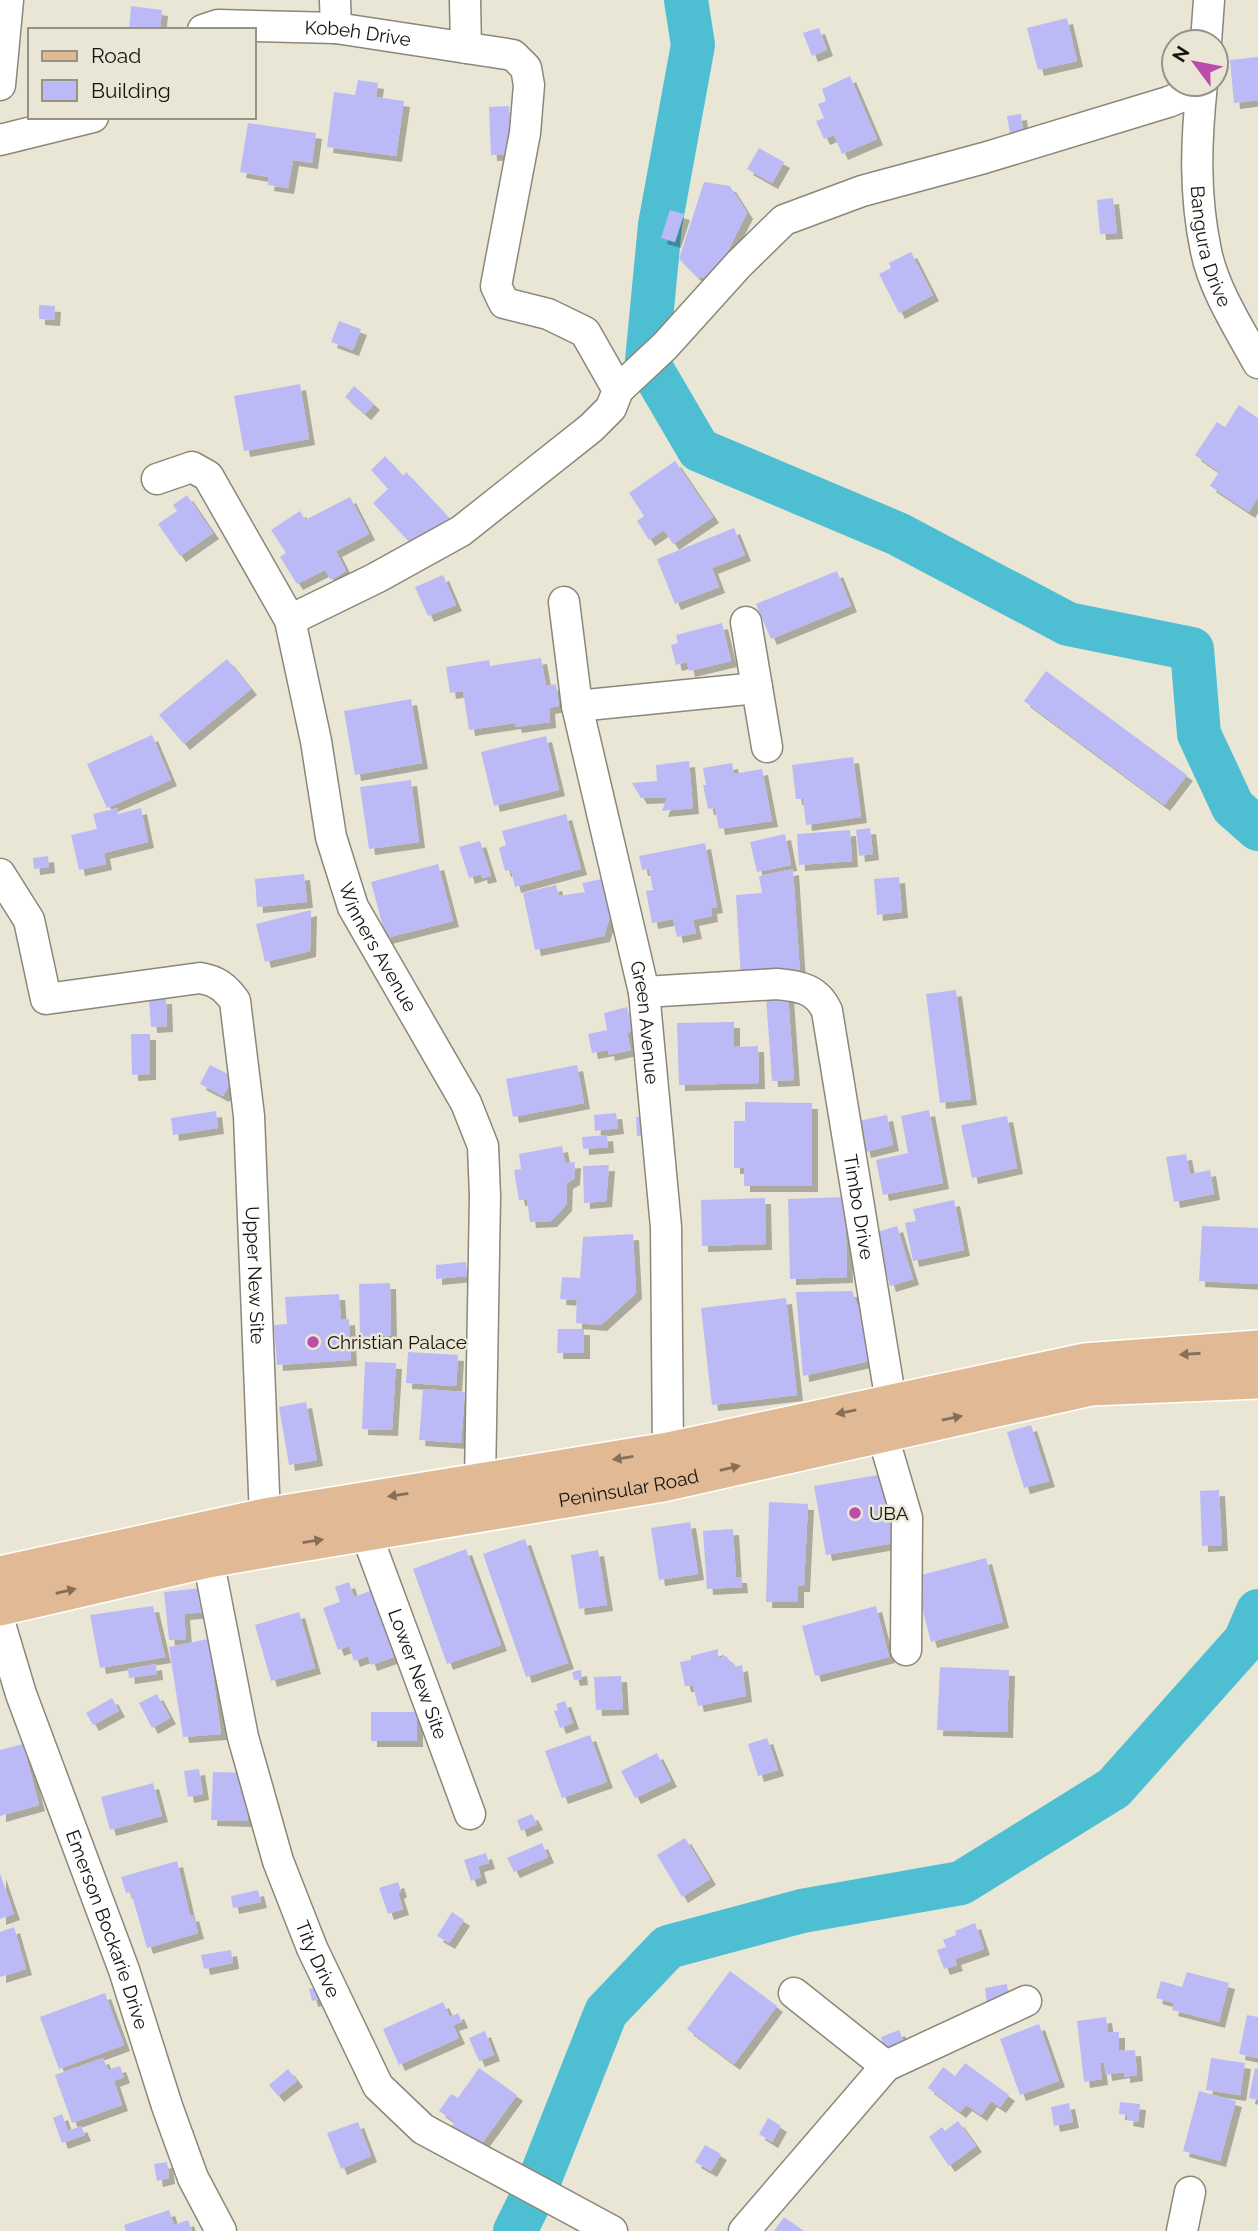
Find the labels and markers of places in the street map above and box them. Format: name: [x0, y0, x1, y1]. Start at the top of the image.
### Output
place label: Christian Palace: [327, 1331, 467, 1353]
marker: Christian Palace: [305, 1334, 321, 1350]
place label: UBA: [869, 1502, 909, 1524]
marker: UBA: [847, 1505, 863, 1521]

